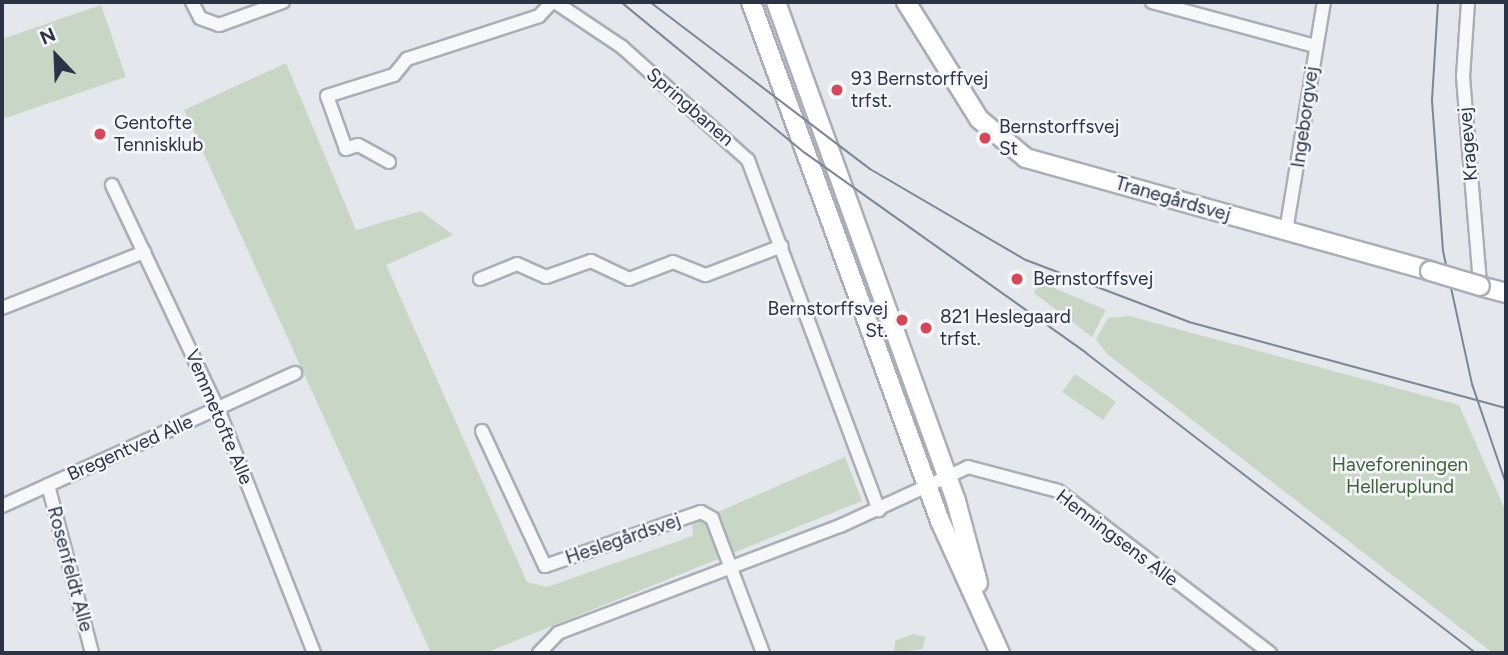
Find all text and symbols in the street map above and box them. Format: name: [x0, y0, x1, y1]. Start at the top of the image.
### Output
north arrow: [21, 21, 91, 91]
text: N: [36, 23, 59, 50]
street label: Springbanen: [642, 63, 738, 151]
street label: Ingeborgvej: [1287, 65, 1323, 169]
place label: 93 Bernstorffvej trfst.: [851, 68, 988, 112]
marker: 93 Bernstorffvej trfst.: [829, 82, 845, 98]
street label: Kragevej: [1453, 106, 1483, 182]
place label: Gentofte Tennisklub: [114, 112, 203, 156]
place label: Bernstorffsvej St: [999, 116, 1119, 160]
marker: Gentofte Tennisklub: [92, 126, 108, 142]
marker: Bernstorffsvej St: [977, 130, 993, 146]
street label: Tranegårdsvej: [1113, 172, 1233, 226]
place label: Bernstorffsvej: [1033, 268, 1153, 290]
marker: Bernstorffsvej: [1007, 269, 1027, 289]
place label: Bernstorffsvej St.: [768, 298, 888, 342]
place label: 821 Heslegaard trfst.: [940, 306, 1071, 350]
marker: Bernstorffsvej St.: [894, 312, 910, 328]
marker: 821 Heslegaard trfst.: [918, 320, 934, 336]
street label: Vemmetofte Alle: [180, 346, 258, 488]
street label: Bregentved Alle: [64, 410, 196, 486]
park label: Haveforeningen Helleruplund: [1332, 454, 1468, 498]
street label: Henningsens Alle: [1051, 485, 1183, 591]
street label: Rosenfeldt Alle: [42, 504, 98, 634]
street label: Heslegårdsvej: [562, 509, 684, 569]

